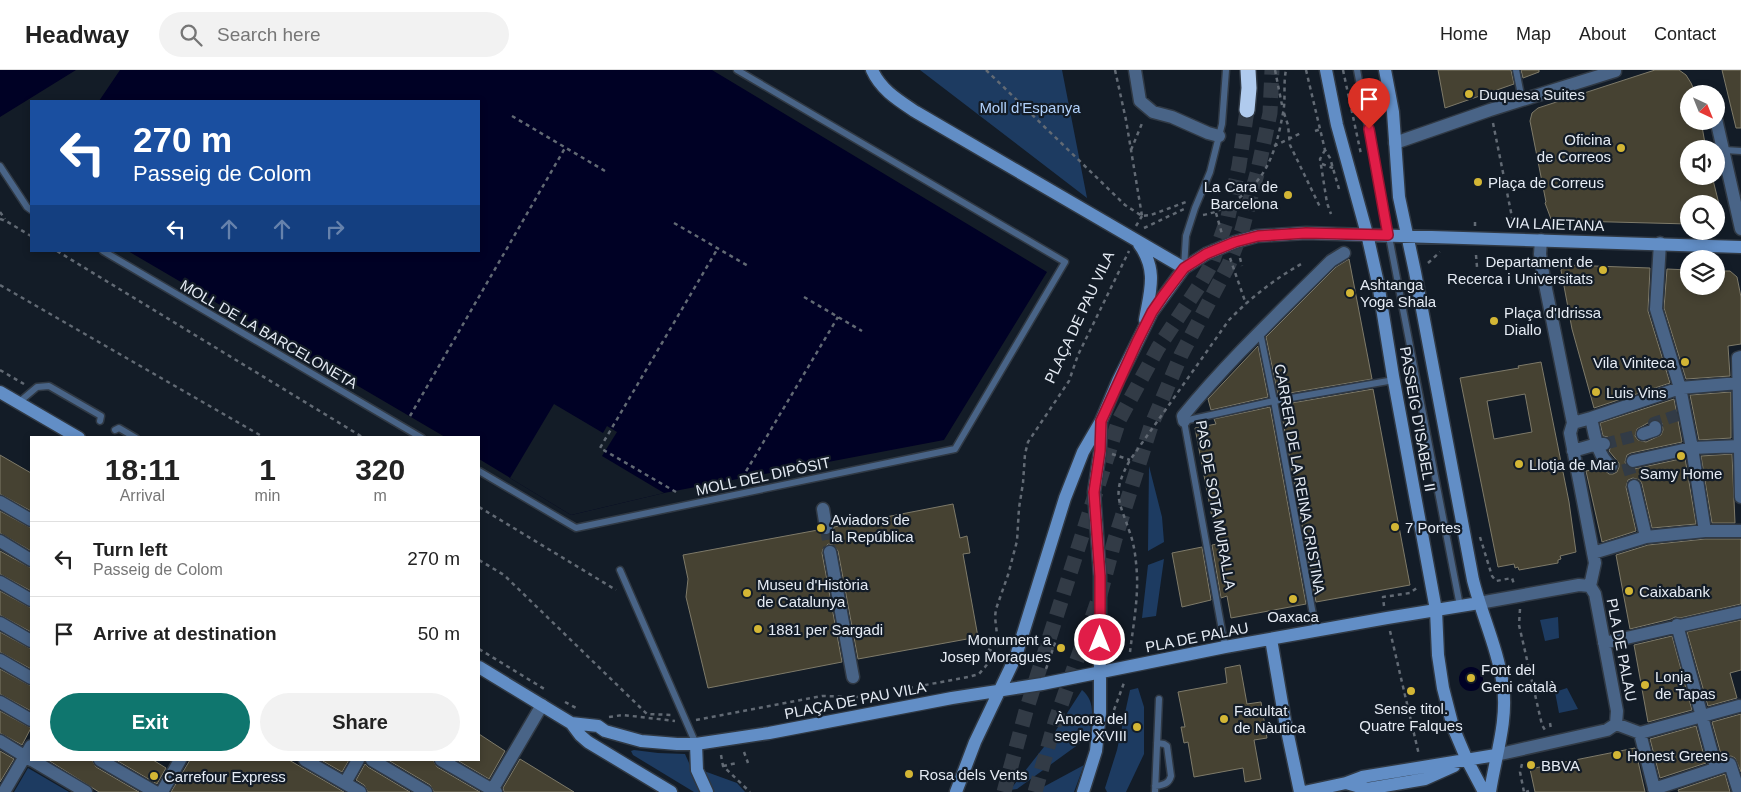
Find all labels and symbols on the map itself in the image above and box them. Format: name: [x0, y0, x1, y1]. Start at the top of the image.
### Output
pin: [1348, 78, 1390, 129]
north arrow: [1680, 85, 1725, 130]
place label: Duquesa Suites: [1479, 86, 1585, 103]
marker: Duquesa Suites: [1463, 88, 1475, 100]
park label: Moll d'Espanya: [979, 99, 1081, 116]
place label: Oficina de Correos: [1537, 131, 1612, 165]
marker: Oficina de Correos: [1615, 142, 1627, 154]
place label: Plaça de Correus: [1488, 174, 1604, 191]
marker: Plaça de Correus: [1472, 176, 1484, 188]
place label: La Cara de Barcelona: [1204, 178, 1279, 212]
marker: La Cara de Barcelona: [1282, 189, 1294, 201]
street label: VIA LAIETANA: [1505, 214, 1605, 234]
street label: PLAÇA DE PAU VILA: [1041, 248, 1117, 386]
place label: Departament de Recerca i Universitats: [1447, 253, 1593, 287]
marker: Departament de Recerca i Universitats: [1597, 264, 1609, 276]
street label: MOLL DE LA BARCELONETA: [177, 276, 361, 392]
place label: Ashtanga Yoga Shala: [1360, 276, 1437, 310]
marker: Ashtanga Yoga Shala: [1344, 287, 1356, 299]
place label: Plaça d'Idrissa Diallo: [1504, 304, 1602, 338]
marker: Plaça d'Idrissa Diallo: [1488, 315, 1500, 327]
street label: PASSEIG D'ISABEL II: [1397, 345, 1439, 493]
place label: Vila Viniteca: [1593, 354, 1676, 371]
marker: Vila Viniteca: [1679, 356, 1691, 368]
street label: CARRER DE LA REINA CRISTINA: [1271, 363, 1329, 595]
place label: Luis Vins: [1606, 384, 1667, 401]
marker: Luis Vins: [1590, 386, 1602, 398]
street label: PAS DE SOTA MURALLA: [1193, 419, 1239, 591]
marker: Samy Home: [1675, 450, 1687, 462]
street label: MOLL DEL DIPÒSIT: [694, 453, 832, 499]
place label: Llotja de Mar: [1529, 456, 1616, 473]
marker: Llotja de Mar: [1513, 458, 1525, 470]
place label: Samy Home: [1640, 465, 1722, 482]
place label: Aviadors de la República: [831, 511, 914, 545]
place label: 7 Portes: [1405, 519, 1461, 536]
marker: 7 Portes: [1389, 521, 1401, 533]
marker: Aviadors de la República: [815, 522, 827, 534]
place label: Museu d'Història de Catalunya: [757, 576, 869, 610]
place label: Caixabank: [1639, 583, 1710, 600]
marker: Caixabank: [1623, 585, 1635, 597]
marker: Museu d'Història de Catalunya: [741, 587, 753, 599]
marker: Oaxaca: [1287, 593, 1299, 605]
street label: PLA DE PALAU: [1604, 597, 1640, 703]
place label: Oaxaca: [1267, 608, 1320, 625]
position arrow: [1073, 613, 1125, 665]
street label: PLA DE PALAU: [1144, 619, 1250, 655]
place label: 1881 per Sargadi: [768, 621, 883, 638]
marker: 1881 per Sargadi: [752, 623, 764, 635]
place label: Monument a Josep Moragues: [940, 631, 1052, 665]
marker: Monument a Josep Moragues: [1055, 642, 1067, 654]
place label: Font del Geni català: [1481, 661, 1558, 695]
place label: Lonja de Tapas: [1655, 668, 1716, 702]
marker: Font del Geni català: [1465, 672, 1477, 684]
street label: PLAÇA DE PAU VILA: [783, 678, 927, 722]
marker: Lonja de Tapas: [1639, 679, 1651, 691]
marker: Sense titol. Quatre Falques: [1405, 685, 1417, 697]
place label: Sense titol. Quatre Falques: [1359, 700, 1463, 734]
place label: Facultat de Nàutica: [1234, 702, 1306, 736]
place label: Àncora del segle XVIII: [1054, 710, 1127, 744]
marker: Facultat de Nàutica: [1218, 713, 1230, 725]
marker: Àncora del segle XVIII: [1131, 721, 1143, 733]
place label: Honest Greens: [1627, 747, 1728, 764]
marker: Honest Greens: [1611, 749, 1623, 761]
place label: BBVA: [1541, 757, 1580, 774]
marker: BBVA: [1525, 759, 1537, 771]
place label: Rosa dels Vents: [919, 766, 1027, 783]
place label: Carrefour Express: [164, 768, 286, 785]
marker: Rosa dels Vents: [903, 768, 915, 780]
marker: Carrefour Express: [148, 770, 160, 782]

